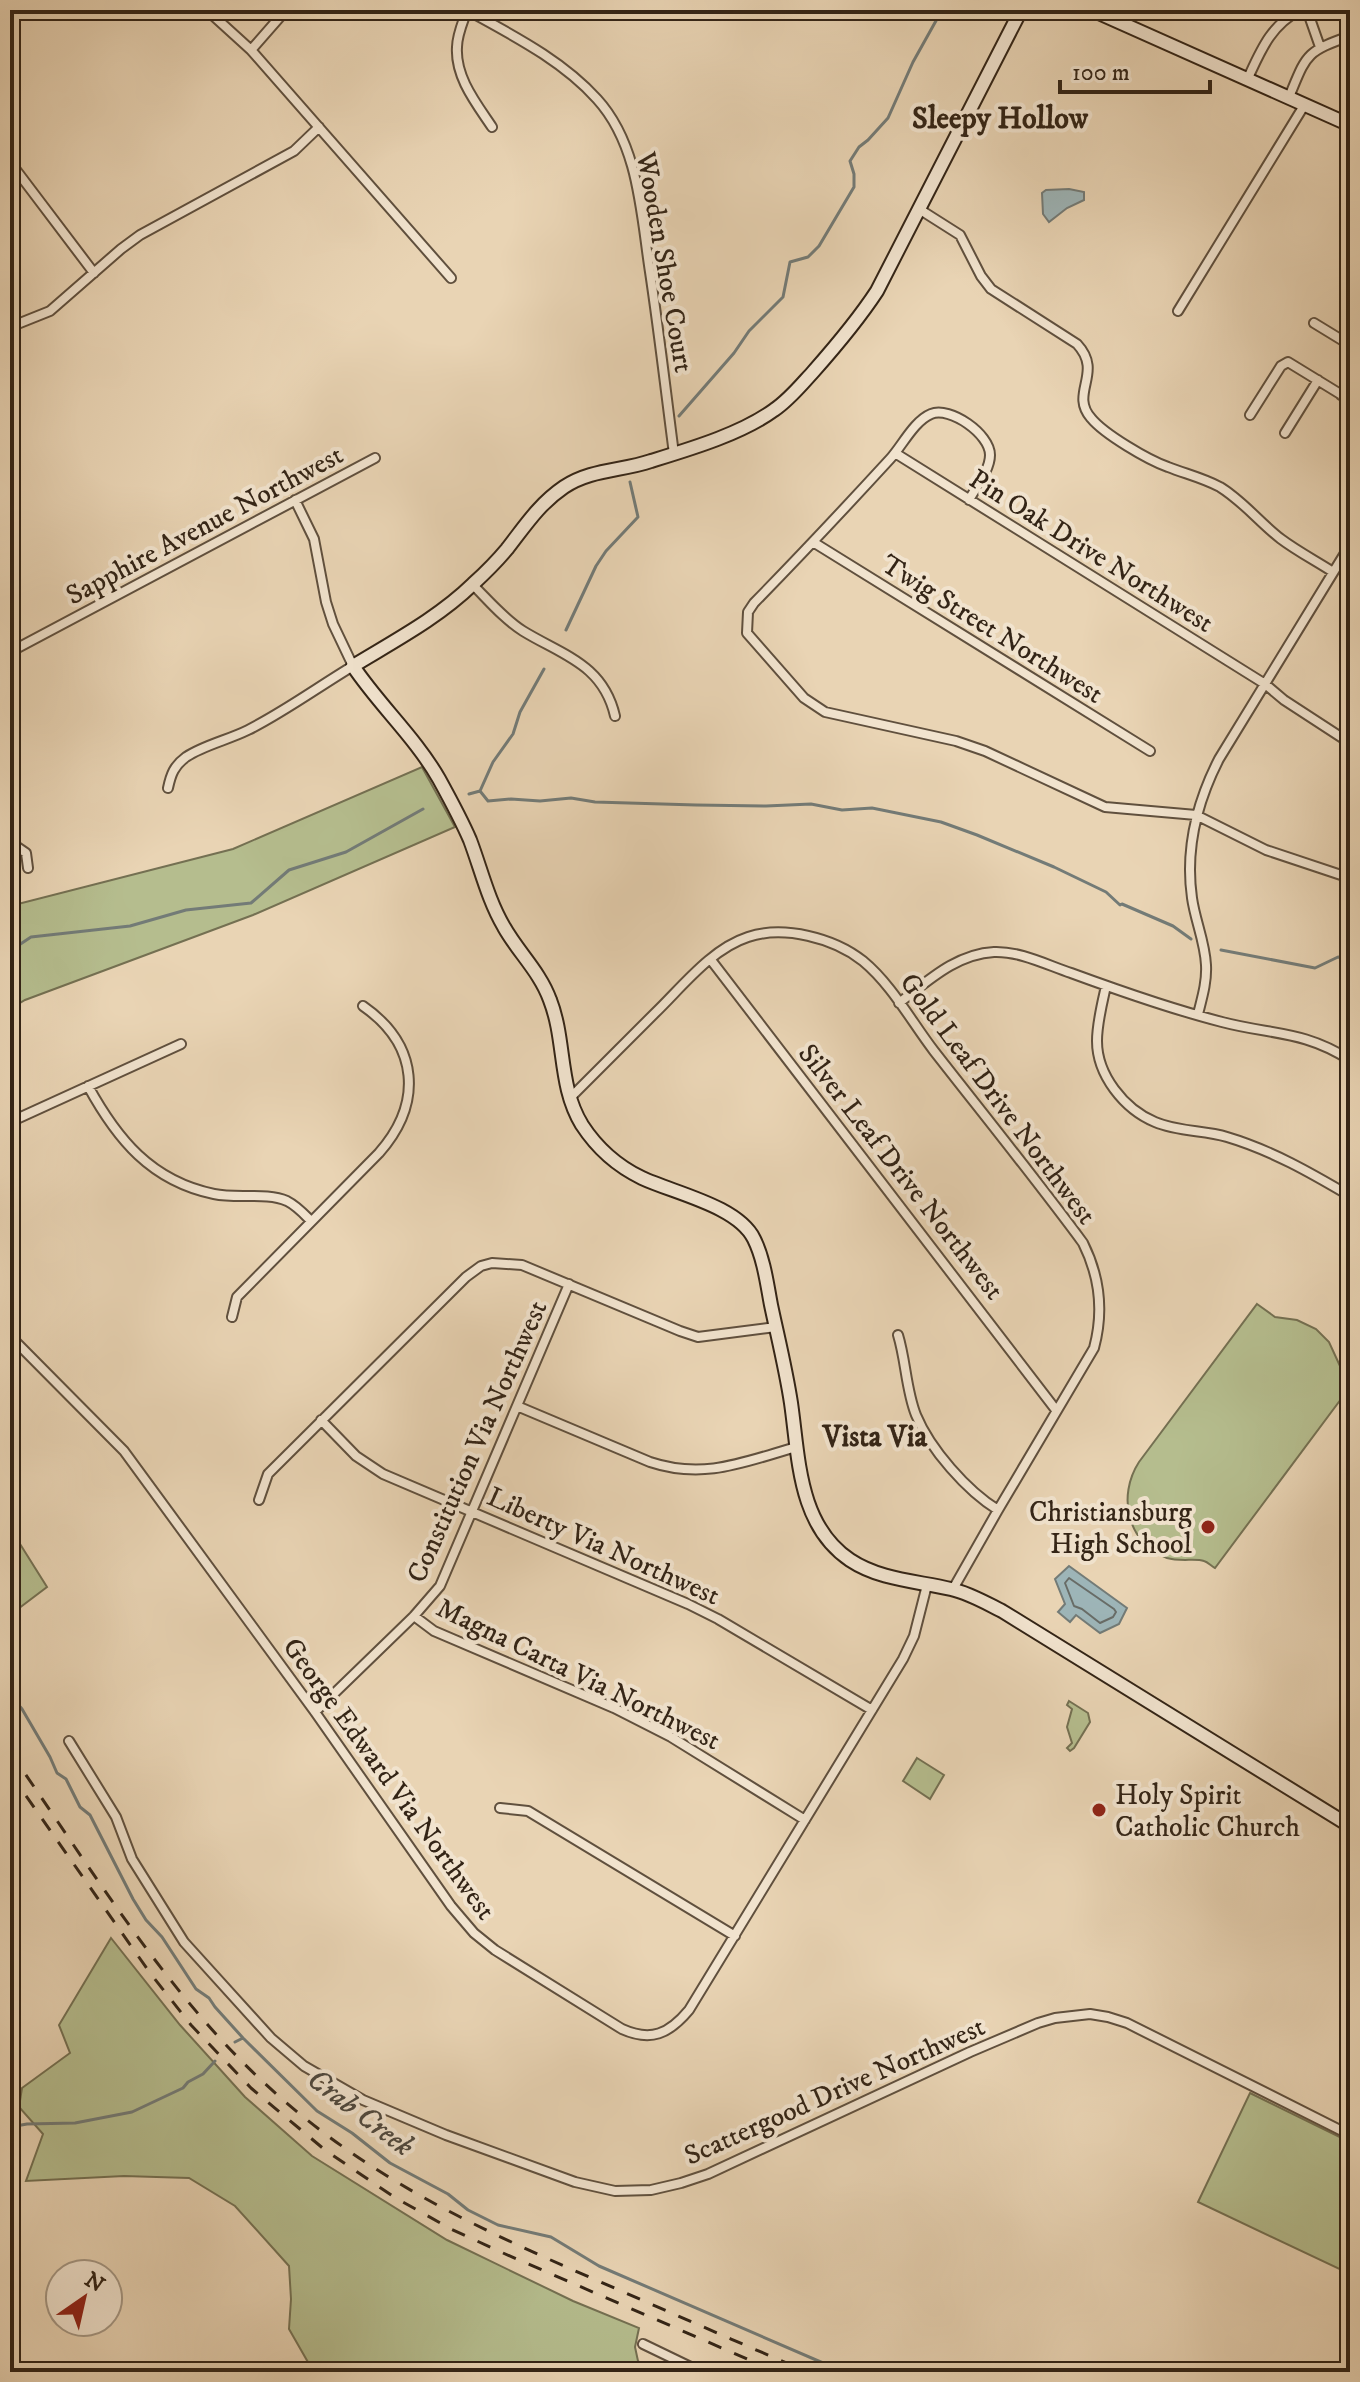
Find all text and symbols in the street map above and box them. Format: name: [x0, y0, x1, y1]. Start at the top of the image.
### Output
scale bar: [1060, 44, 1210, 94]
text: 100 m: [1072, 58, 1130, 88]
district label: Sleepy Hollow: [912, 101, 1089, 138]
street label: Wooden Shoe Court: [628, 148, 701, 375]
street label: Sapphire Avenue Northwest: [60, 437, 349, 613]
street label: Pin Oak Drive Northwest: [962, 462, 1220, 641]
street label: Twig Street Northwest: [875, 547, 1110, 712]
street label: Gold Leaf Drive Northwest: [892, 966, 1104, 1232]
street label: Silver Leaf Drive Northwest: [790, 1037, 1012, 1307]
street label: Constitution Via Northwest: [399, 1295, 555, 1588]
district label: Vista Via: [822, 1419, 929, 1456]
street label: Liberty Via Northwest: [482, 1479, 725, 1613]
place label: Christiansburg High School: [1029, 1495, 1193, 1562]
marker: Christiansburg High School: [1199, 1518, 1217, 1536]
street label: Magna Carta Via Northwest: [431, 1590, 726, 1758]
street label: George Edward Via Northwest: [275, 1631, 503, 1927]
place label: Holy Spirit Catholic Church: [1115, 1778, 1300, 1845]
marker: Holy Spirit Catholic Church: [1090, 1801, 1108, 1819]
street label: Scattergood Drive Northwest: [679, 2009, 990, 2174]
water label: Crab Creek: [299, 2061, 421, 2166]
north arrow: [44, 2258, 124, 2338]
text: N: [79, 2266, 109, 2299]

